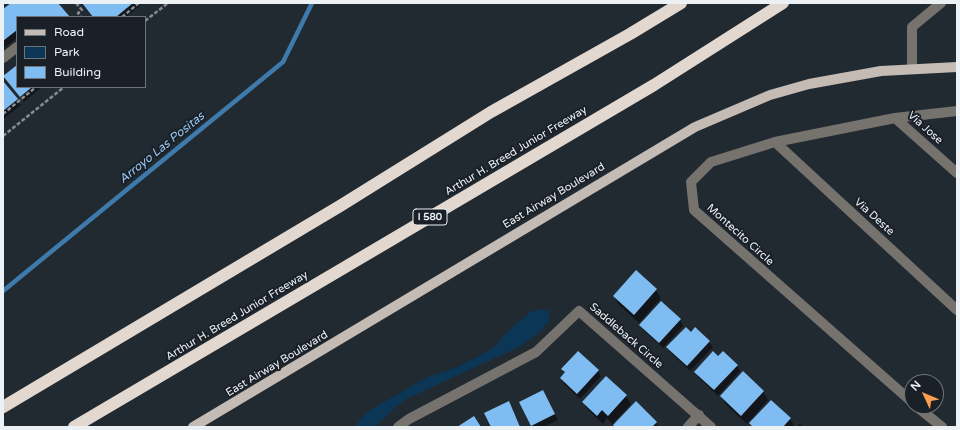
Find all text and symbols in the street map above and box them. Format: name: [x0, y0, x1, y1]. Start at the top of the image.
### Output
legend: [16, 16, 146, 88]
text: Road: [54, 25, 84, 39]
text: Park: [54, 45, 80, 59]
text: Building: [54, 65, 101, 79]
street label: Arthur H. Breed Junior Freeway: [443, 103, 589, 199]
water label: Arroyo Las Positas: [116, 109, 208, 187]
street label: Via Jose: [905, 109, 945, 147]
street label: East Airway Boulevard: [501, 160, 607, 232]
street label: Via Deste: [851, 196, 897, 238]
street label: Montecito Circle: [704, 201, 776, 269]
road number: I 580: [413, 209, 447, 225]
street label: Arthur H. Breed Junior Freeway: [164, 268, 310, 364]
street label: Saddleback Circle: [587, 301, 665, 371]
street label: East Airway Boulevard: [224, 328, 330, 400]
north arrow: [904, 374, 944, 414]
text: N: [908, 378, 923, 394]

